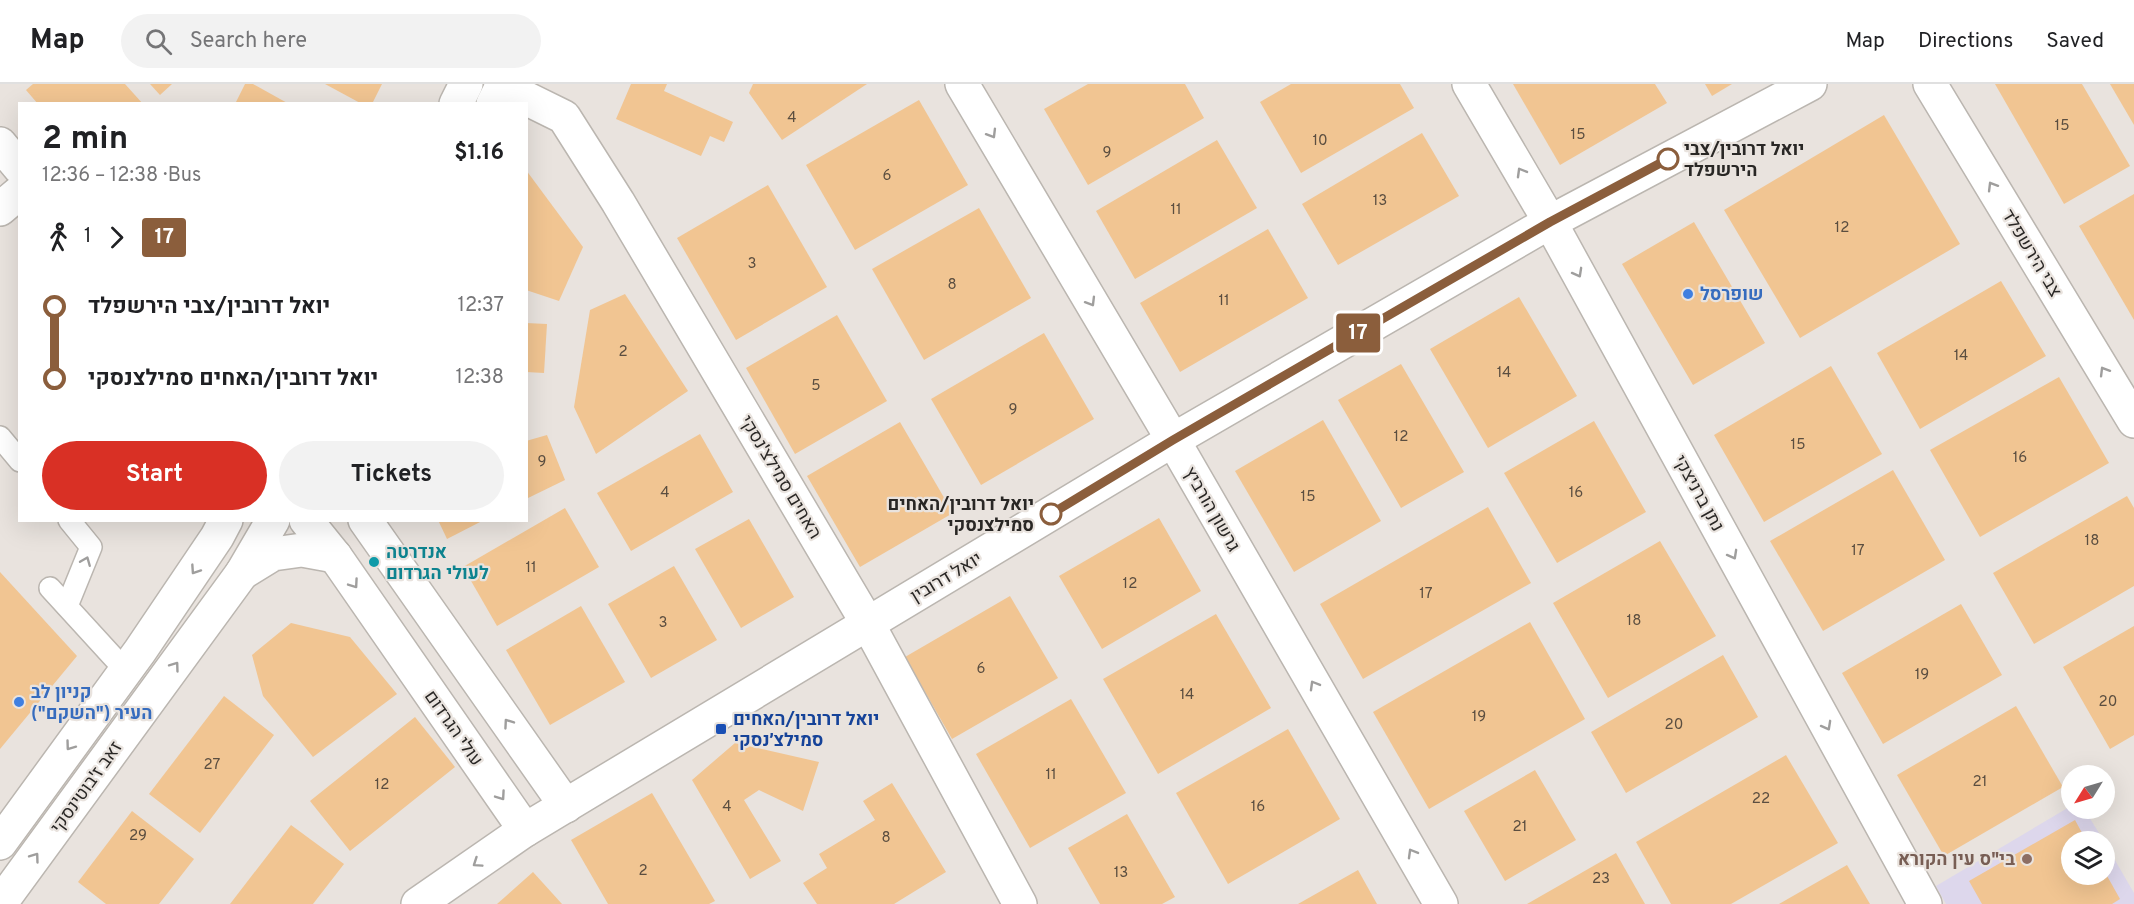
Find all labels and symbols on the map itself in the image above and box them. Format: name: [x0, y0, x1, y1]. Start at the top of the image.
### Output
house number: 4: [787, 109, 797, 128]
house number: 15: [2055, 117, 2069, 136]
house number: 15: [1571, 126, 1585, 145]
one-way arrow: [985, 128, 997, 138]
house number: 10: [1312, 132, 1328, 151]
place label: יואל דרובין/צבי הירשפלד: [1684, 139, 1804, 183]
house number: 9: [1103, 144, 1111, 163]
marker: יואל דרובין/צבי הירשפלד: [1657, 148, 1679, 170]
house number: 6: [883, 167, 892, 186]
one-way arrow: [1516, 168, 1528, 178]
one-way arrow: [1988, 182, 2000, 192]
house number: 13: [1373, 192, 1387, 211]
house number: 11: [1170, 201, 1182, 220]
street label: צבי הירשפלד: [1996, 206, 2066, 302]
house number: 12: [1835, 219, 1849, 238]
house number: 3: [747, 255, 757, 274]
one-way arrow: [1571, 267, 1583, 278]
house number: 8: [947, 276, 957, 295]
place label: שופרסל: [1700, 284, 1763, 307]
marker: שופרסל: [1681, 287, 1695, 301]
house number: 11: [1218, 292, 1230, 311]
one-way arrow: [1084, 296, 1096, 306]
line badge: 17: [1331, 314, 1385, 352]
house number: 2: [618, 343, 628, 362]
house number: 14: [1954, 347, 1968, 366]
house number: 14: [1497, 364, 1511, 383]
one-way arrow: [2099, 367, 2111, 377]
house number: 5: [811, 377, 821, 396]
house number: 9: [1009, 401, 1017, 420]
street label: האחים סמילצ'נסקי: [734, 412, 826, 544]
house number: 12: [1394, 428, 1408, 447]
house number: 15: [1791, 436, 1805, 455]
house number: 16: [2013, 449, 2027, 468]
street label: נתן ברניצקי: [1667, 451, 1728, 536]
house number: 9: [538, 453, 546, 472]
street label: גרשון הורביץ: [1177, 463, 1244, 556]
house number: 4: [660, 484, 670, 503]
house number: 16: [1569, 484, 1583, 503]
house number: 15: [1301, 488, 1315, 507]
place label: יואל דרובין/האחים סמילצנסקי: [888, 494, 1034, 538]
marker: יואל דרובין/האחים סמילצנסקי: [1040, 503, 1062, 525]
house number: 18: [2085, 532, 2099, 551]
place label: אנדרטה לעולי הגרדום: [386, 542, 489, 586]
house number: 17: [1851, 542, 1865, 561]
street label: יואל דרובין: [907, 548, 987, 609]
one-way arrow: [1726, 548, 1737, 559]
marker: אנדרטה לעולי הגרדום: [367, 555, 381, 569]
one-way arrow: [78, 556, 91, 566]
house number: 11: [525, 559, 537, 578]
one-way arrow: [191, 563, 202, 574]
house number: 12: [1123, 575, 1137, 594]
one-way arrow: [347, 577, 358, 588]
house number: 17: [1419, 585, 1433, 604]
house number: 18: [1627, 612, 1641, 631]
house number: 3: [658, 614, 668, 633]
house number: 6: [977, 660, 986, 679]
one-way arrow: [167, 661, 178, 672]
house number: 19: [1915, 666, 1929, 685]
one-way arrow: [1310, 680, 1321, 691]
place label: קניון לב העיר ("השקם"): [31, 682, 152, 726]
house number: 14: [1180, 686, 1194, 705]
street label: עולי הגרדום: [418, 687, 487, 771]
house number: 20: [2099, 693, 2117, 712]
marker: קניון לב העיר ("השקם"): [12, 695, 26, 709]
house number: 19: [1472, 708, 1486, 727]
place label: יואל דרובין/האחים סמילצ׳נסקי: [733, 709, 879, 753]
house number: 20: [1665, 716, 1683, 735]
one-way arrow: [504, 719, 515, 730]
one-way arrow: [1820, 719, 1831, 730]
marker: יואל דרובין/האחים סמילצ׳נסקי: [714, 722, 728, 736]
street label: זאב ז'בוטינסקי: [46, 738, 128, 838]
one-way arrow: [66, 740, 77, 751]
house number: 27: [204, 756, 221, 775]
north arrow: [2061, 765, 2115, 819]
house number: 11: [1045, 766, 1057, 785]
house number: 21: [1973, 773, 1987, 792]
house number: 12: [375, 776, 389, 795]
one-way arrow: [494, 789, 505, 800]
house number: 22: [1752, 790, 1770, 809]
house number: 4: [722, 798, 732, 817]
house number: 16: [1251, 798, 1265, 817]
house number: 21: [1513, 818, 1527, 837]
house number: 29: [129, 827, 147, 846]
house number: 8: [881, 829, 891, 848]
one-way arrow: [1407, 849, 1419, 859]
place label: בי"ס עין הקורא: [1898, 849, 2015, 872]
marker: בי"ס עין הקורא: [2020, 852, 2034, 866]
one-way arrow: [28, 853, 39, 864]
one-way arrow: [472, 856, 483, 867]
house number: 2: [638, 862, 648, 881]
house number: 13: [1114, 864, 1128, 883]
house number: 23: [1592, 870, 1610, 889]

